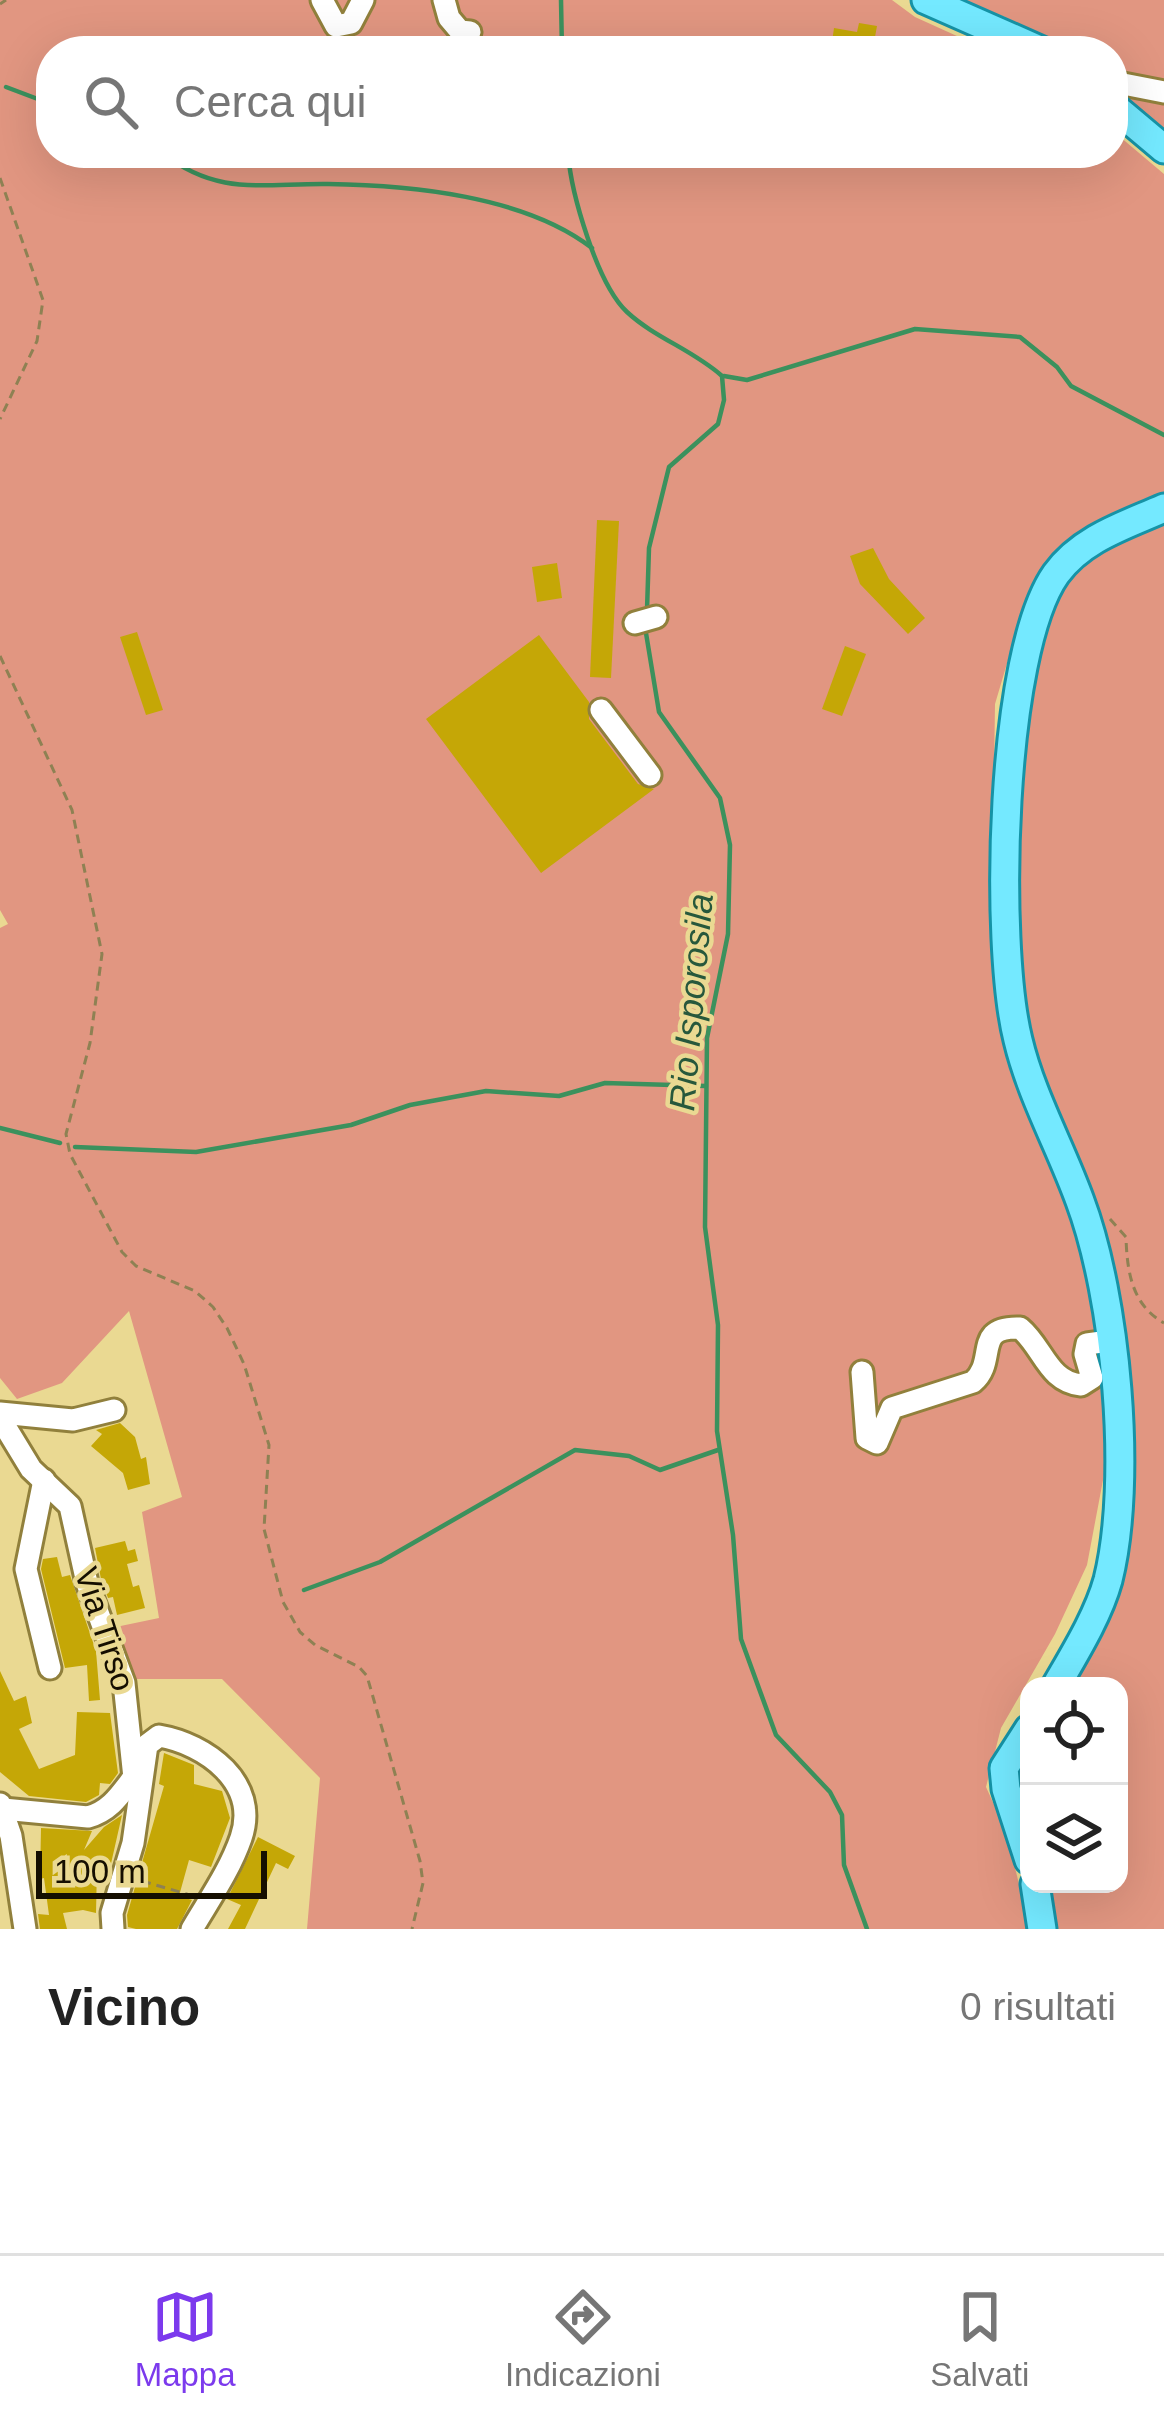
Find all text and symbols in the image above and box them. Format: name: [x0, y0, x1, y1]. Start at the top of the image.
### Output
search box: [36, 36, 1128, 168]
icon: search: [78, 69, 144, 135]
text: Cerca qui: [174, 76, 367, 127]
water label: Rio Isporosila: [661, 892, 721, 1112]
street label: Via Tirso: [68, 1563, 142, 1695]
map controls: [1020, 1677, 1128, 1893]
button: locate: [1020, 1677, 1128, 1785]
button: layers: [1020, 1785, 1128, 1893]
scale bar: [36, 1845, 267, 1898]
text: 100 m: [54, 1853, 146, 1890]
text: Vicino: [48, 1979, 200, 2036]
text: 0 risultati: [960, 1985, 1116, 2028]
tab: Mappa: [135, 2284, 236, 2394]
tab: Indicazioni: [505, 2284, 661, 2394]
tab: Salvati: [930, 2284, 1029, 2394]

